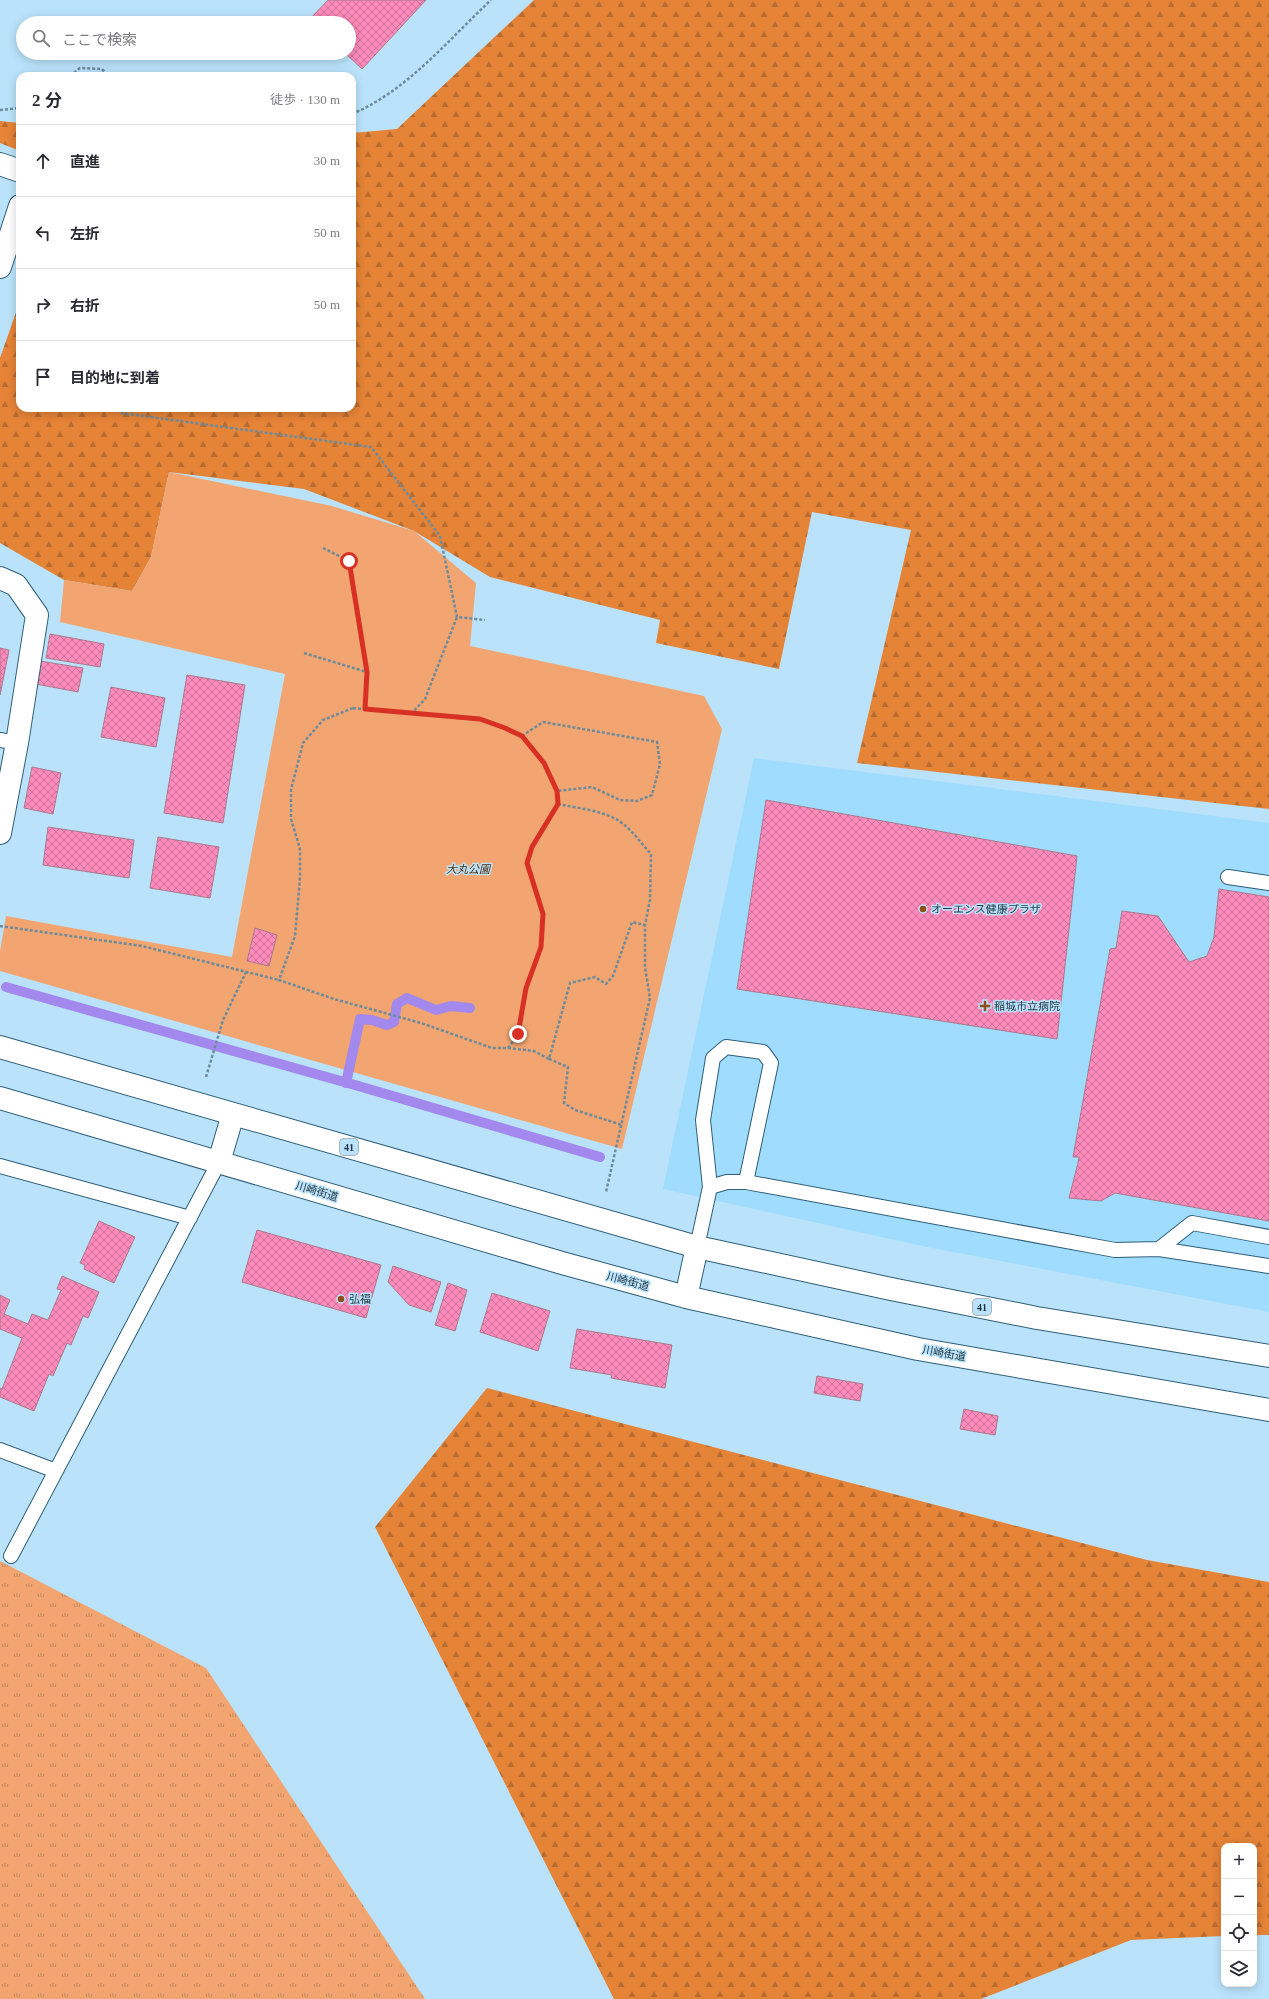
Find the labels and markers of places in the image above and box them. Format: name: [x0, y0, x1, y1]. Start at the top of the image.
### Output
place label: オーエンス健康プラザ: [931, 903, 1041, 915]
marker: オーエンス健康プラザ: [918, 904, 928, 914]
marker: 稲城市立病院: [979, 1000, 991, 1012]
place label: 稲城市立病院: [994, 1000, 1060, 1012]
place label: 弘福: [349, 1293, 371, 1305]
marker: 弘福: [336, 1294, 346, 1304]

